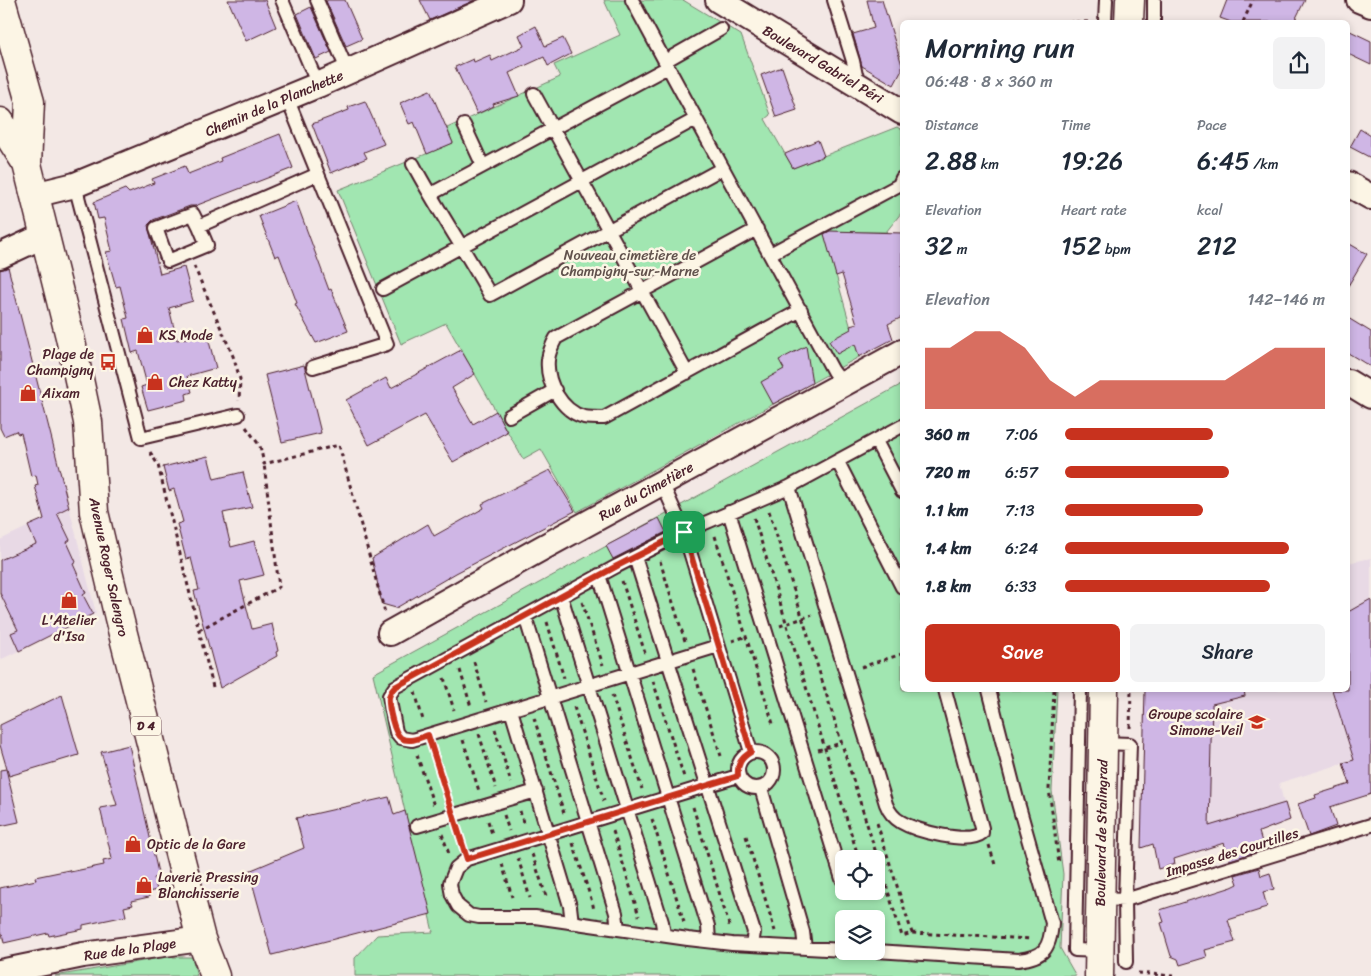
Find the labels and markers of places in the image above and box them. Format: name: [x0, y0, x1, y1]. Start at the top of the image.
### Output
place label: KS Mode: [159, 323, 213, 348]
shop icon: KS Mode: [135, 325, 155, 345]
place label: Plage de Champigny: [27, 342, 95, 383]
bus stop icon: Plage de Champigny: [98, 352, 118, 372]
place label: Chez Katty: [169, 370, 238, 395]
shop icon: Chez Katty: [145, 372, 165, 392]
place label: Aixam: [41, 381, 80, 406]
shop icon: Aixam: [18, 383, 38, 403]
pin: [663, 511, 705, 553]
shop icon: L'Atelier d'Isa: [59, 590, 79, 610]
place label: L'Atelier d'Isa: [42, 608, 98, 649]
place label: Groupe scolaire Simone-Veil: [1148, 702, 1244, 743]
school or university icon: Groupe scolaire Simone-Veil: [1247, 712, 1267, 732]
place label: Optic de la Gare: [147, 832, 246, 857]
shop icon: Optic de la Gare: [123, 834, 143, 854]
place label: Laverie Pressing Blanchisserie: [158, 865, 259, 906]
shop icon: Laverie Pressing Blanchisserie: [134, 875, 154, 895]

